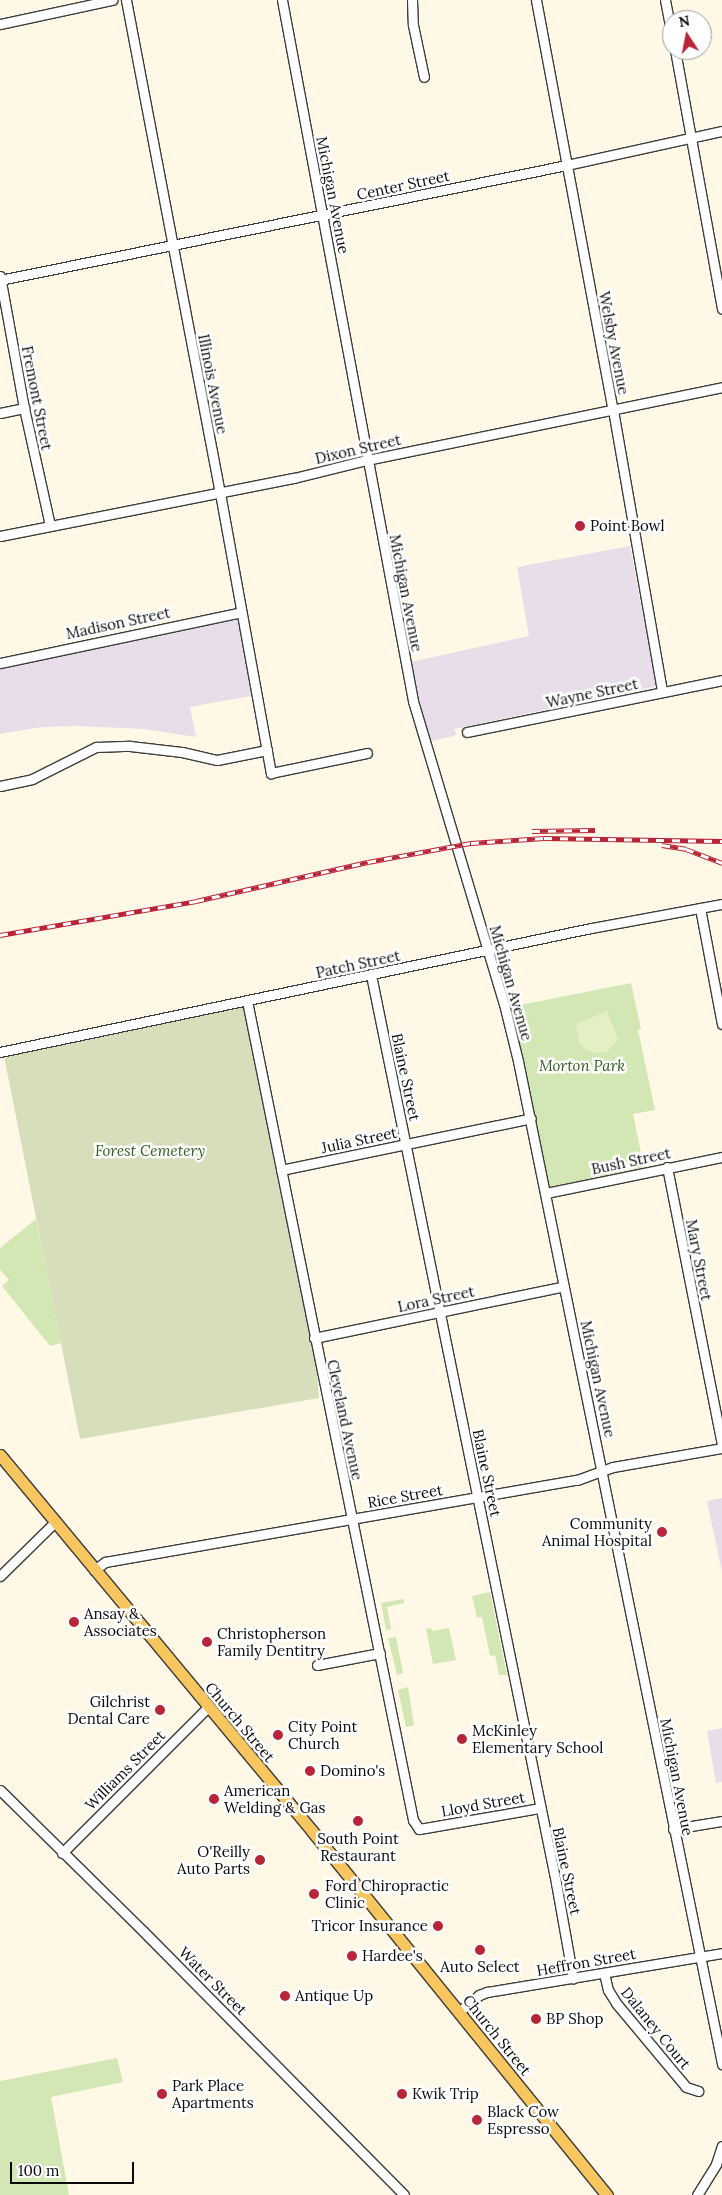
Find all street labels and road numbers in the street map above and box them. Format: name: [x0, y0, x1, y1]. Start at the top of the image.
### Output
street label: Michigan Avenue: [313, 135, 353, 255]
street label: Center Street: [355, 166, 451, 204]
street label: Welsby Avenue: [595, 290, 633, 396]
street label: Illinois Avenue: [195, 333, 231, 435]
street label: Fremont Street: [18, 344, 56, 452]
street label: Dixon Street: [313, 430, 403, 468]
street label: Michigan Avenue: [386, 533, 426, 653]
street label: Madison Street: [64, 603, 172, 643]
street label: Wayne Street: [544, 674, 640, 712]
street label: Michigan Avenue: [486, 923, 536, 1043]
street label: Patch Street: [314, 946, 402, 982]
street label: Blaine Street: [388, 1032, 424, 1122]
street label: Julia Street: [319, 1123, 399, 1157]
street label: Bush Street: [590, 1144, 672, 1178]
street label: Mary Street: [682, 1218, 716, 1302]
street label: Lora Street: [396, 1282, 476, 1316]
street label: Michigan Avenue: [577, 1319, 619, 1439]
street label: Cleveland Avenue: [323, 1358, 367, 1482]
street label: Blaine Street: [469, 1428, 505, 1518]
street label: Rice Street: [366, 1481, 444, 1511]
street label: Church Street: [202, 1679, 278, 1765]
street label: Michigan Avenue: [657, 1717, 697, 1837]
street label: Williams Street: [81, 1726, 169, 1814]
street label: Lloyd Street: [440, 1788, 526, 1820]
street label: Blaine Street: [549, 1826, 585, 1916]
street label: Water Street: [175, 1943, 251, 2019]
street label: Heffron Street: [535, 1944, 637, 1980]
street label: Dalaney Court: [617, 1983, 695, 2073]
street label: Church Street: [459, 1991, 535, 2079]

